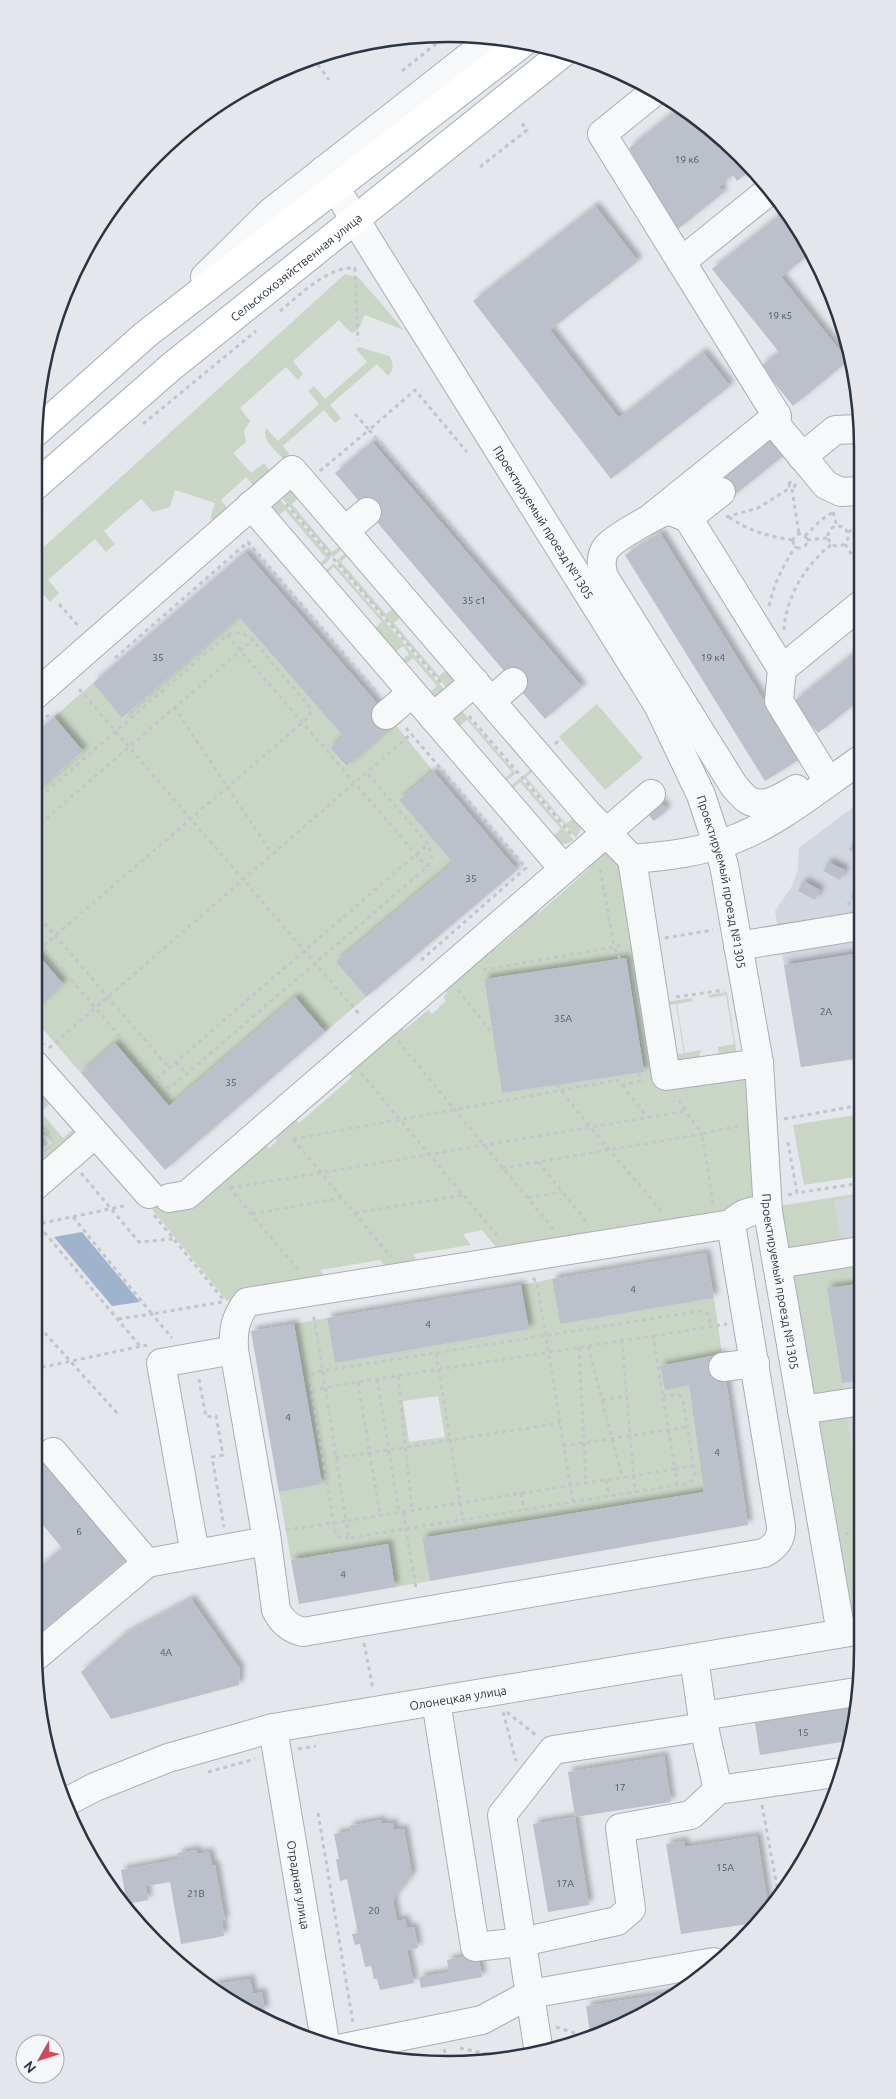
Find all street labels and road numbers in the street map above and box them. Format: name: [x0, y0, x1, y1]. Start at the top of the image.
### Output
street label: Сельскохозяйственная улица: [227, 210, 364, 324]
street label: Проектируемый проезд №1305: [491, 443, 596, 601]
street label: Проектируемый проезд №1305: [695, 793, 749, 969]
street label: Проектируемый проезд №1305: [760, 1193, 802, 1370]
street label: Олонецкая улица: [408, 1683, 507, 1712]
street label: Отрадная улица: [285, 1839, 313, 1930]

